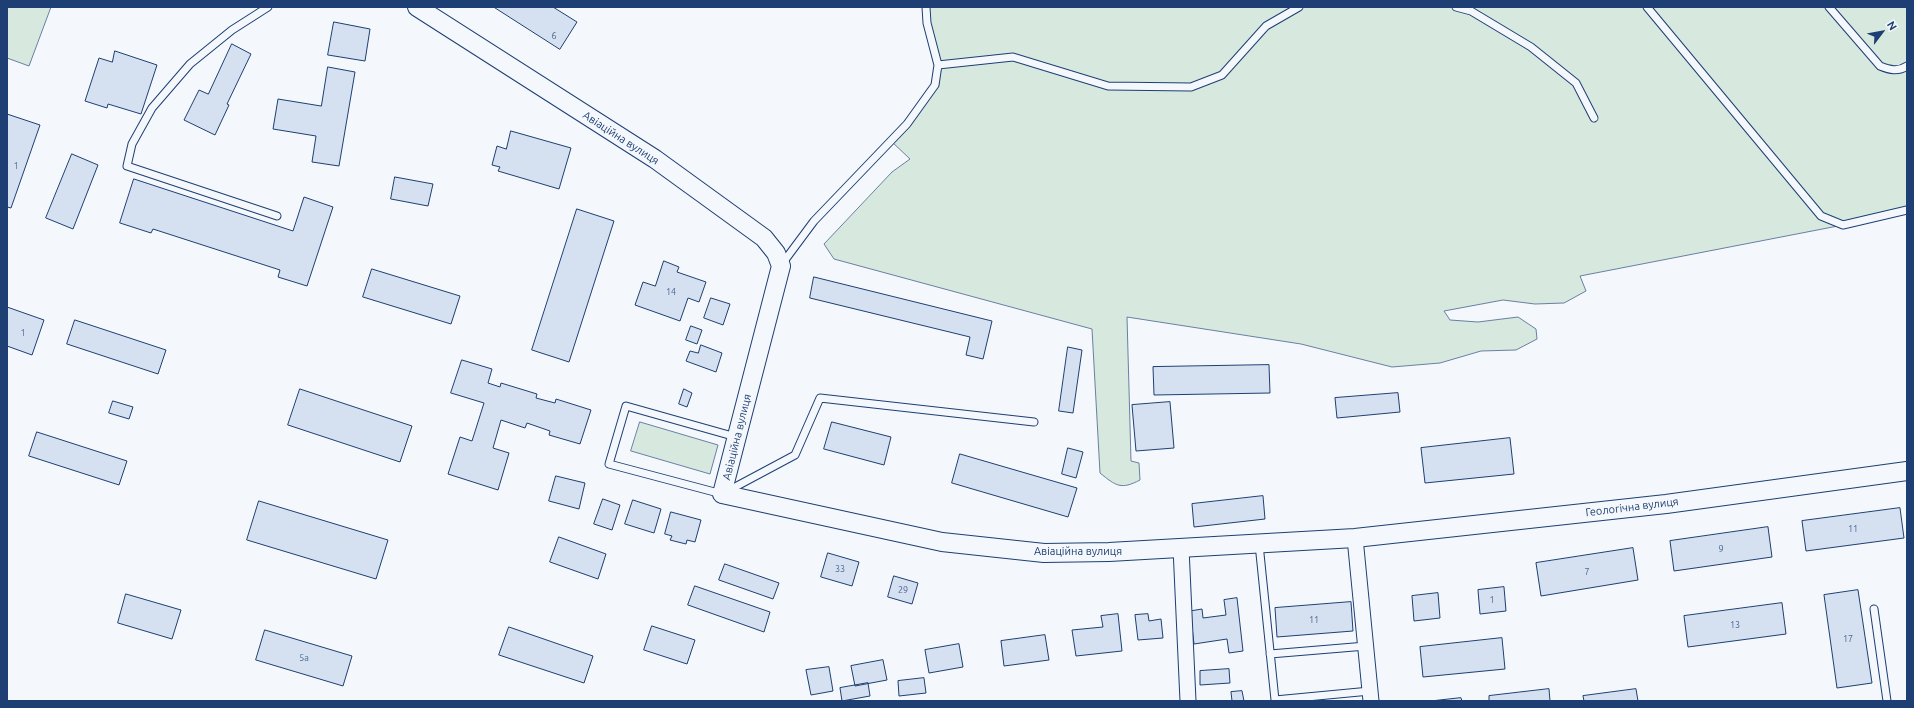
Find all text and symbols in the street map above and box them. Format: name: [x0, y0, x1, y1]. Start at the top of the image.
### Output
north arrow: [1862, 12, 1902, 52]
text: N: [1885, 19, 1899, 32]
house number: 6: [551, 31, 557, 41]
street label: Авіаційна вулиця: [580, 108, 662, 168]
house number: 1: [13, 161, 19, 171]
house number: 14: [666, 287, 676, 297]
house number: 1: [20, 328, 26, 338]
street label: Авіаційна вулиця: [720, 393, 754, 481]
street label: Геологічна вулиця: [1585, 495, 1679, 519]
house number: 11: [1848, 524, 1858, 534]
street label: Авіаційна вулиця: [1034, 544, 1122, 558]
house number: 9: [1718, 544, 1724, 554]
house number: 33: [835, 564, 845, 574]
house number: 7: [1584, 567, 1590, 577]
house number: 29: [898, 585, 908, 595]
house number: 1: [1489, 595, 1495, 605]
house number: 11: [1309, 615, 1319, 625]
house number: 13: [1730, 620, 1740, 630]
house number: 17: [1843, 634, 1853, 644]
house number: 5а: [299, 653, 309, 663]

